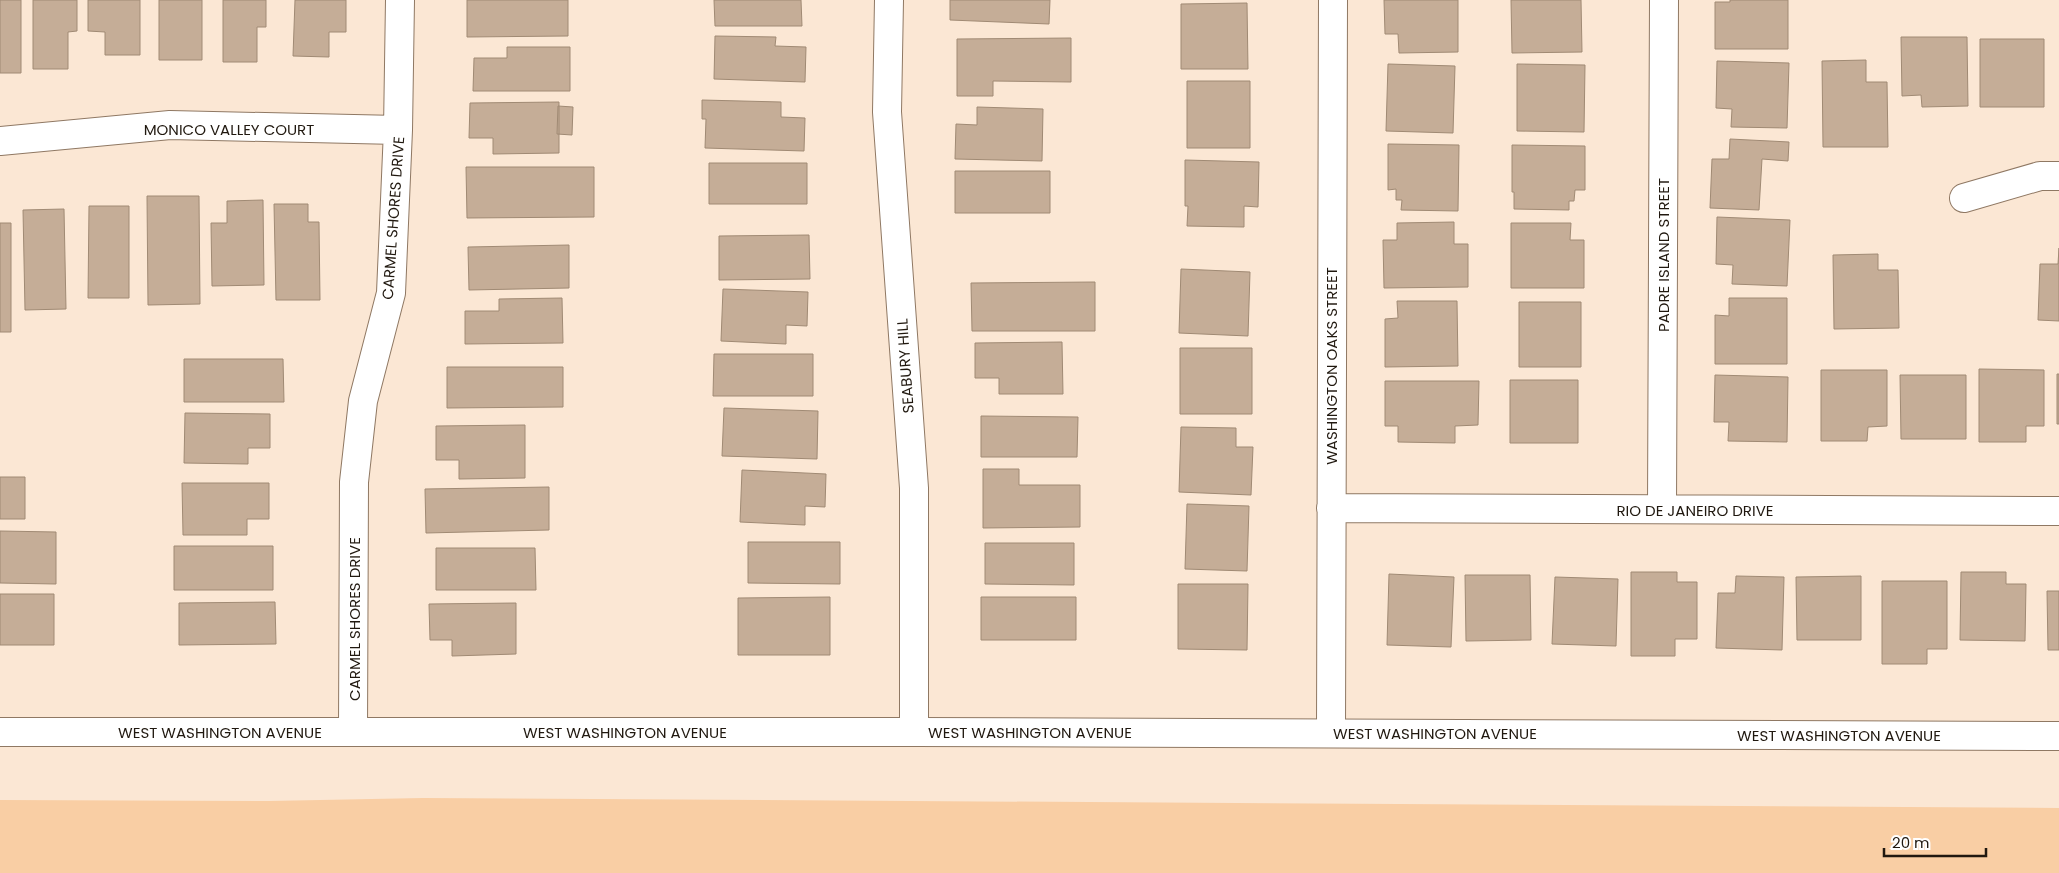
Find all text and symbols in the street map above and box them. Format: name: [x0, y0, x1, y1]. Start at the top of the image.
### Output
street label: MONICO VALLEY COURT: [144, 119, 314, 140]
street label: CARMEL SHORES DRIVE: [377, 136, 409, 300]
street label: PADRE ISLAND STREET: [1653, 178, 1674, 332]
street label: WASHINGTON OAKS STREET: [1321, 267, 1342, 465]
street label: SEABURY HILL: [891, 317, 919, 414]
street label: RIO DE JANEIRO DRIVE: [1616, 500, 1774, 521]
street label: CARMEL SHORES DRIVE: [344, 537, 365, 701]
street label: WEST WASHINGTON AVENUE: [118, 722, 322, 743]
street label: WEST WASHINGTON AVENUE: [523, 722, 727, 743]
street label: WEST WASHINGTON AVENUE: [928, 722, 1132, 743]
street label: WEST WASHINGTON AVENUE: [1333, 723, 1537, 744]
street label: WEST WASHINGTON AVENUE: [1737, 725, 1941, 746]
scale bar: [1884, 826, 1986, 858]
text: 20 m: [1892, 832, 1930, 853]

